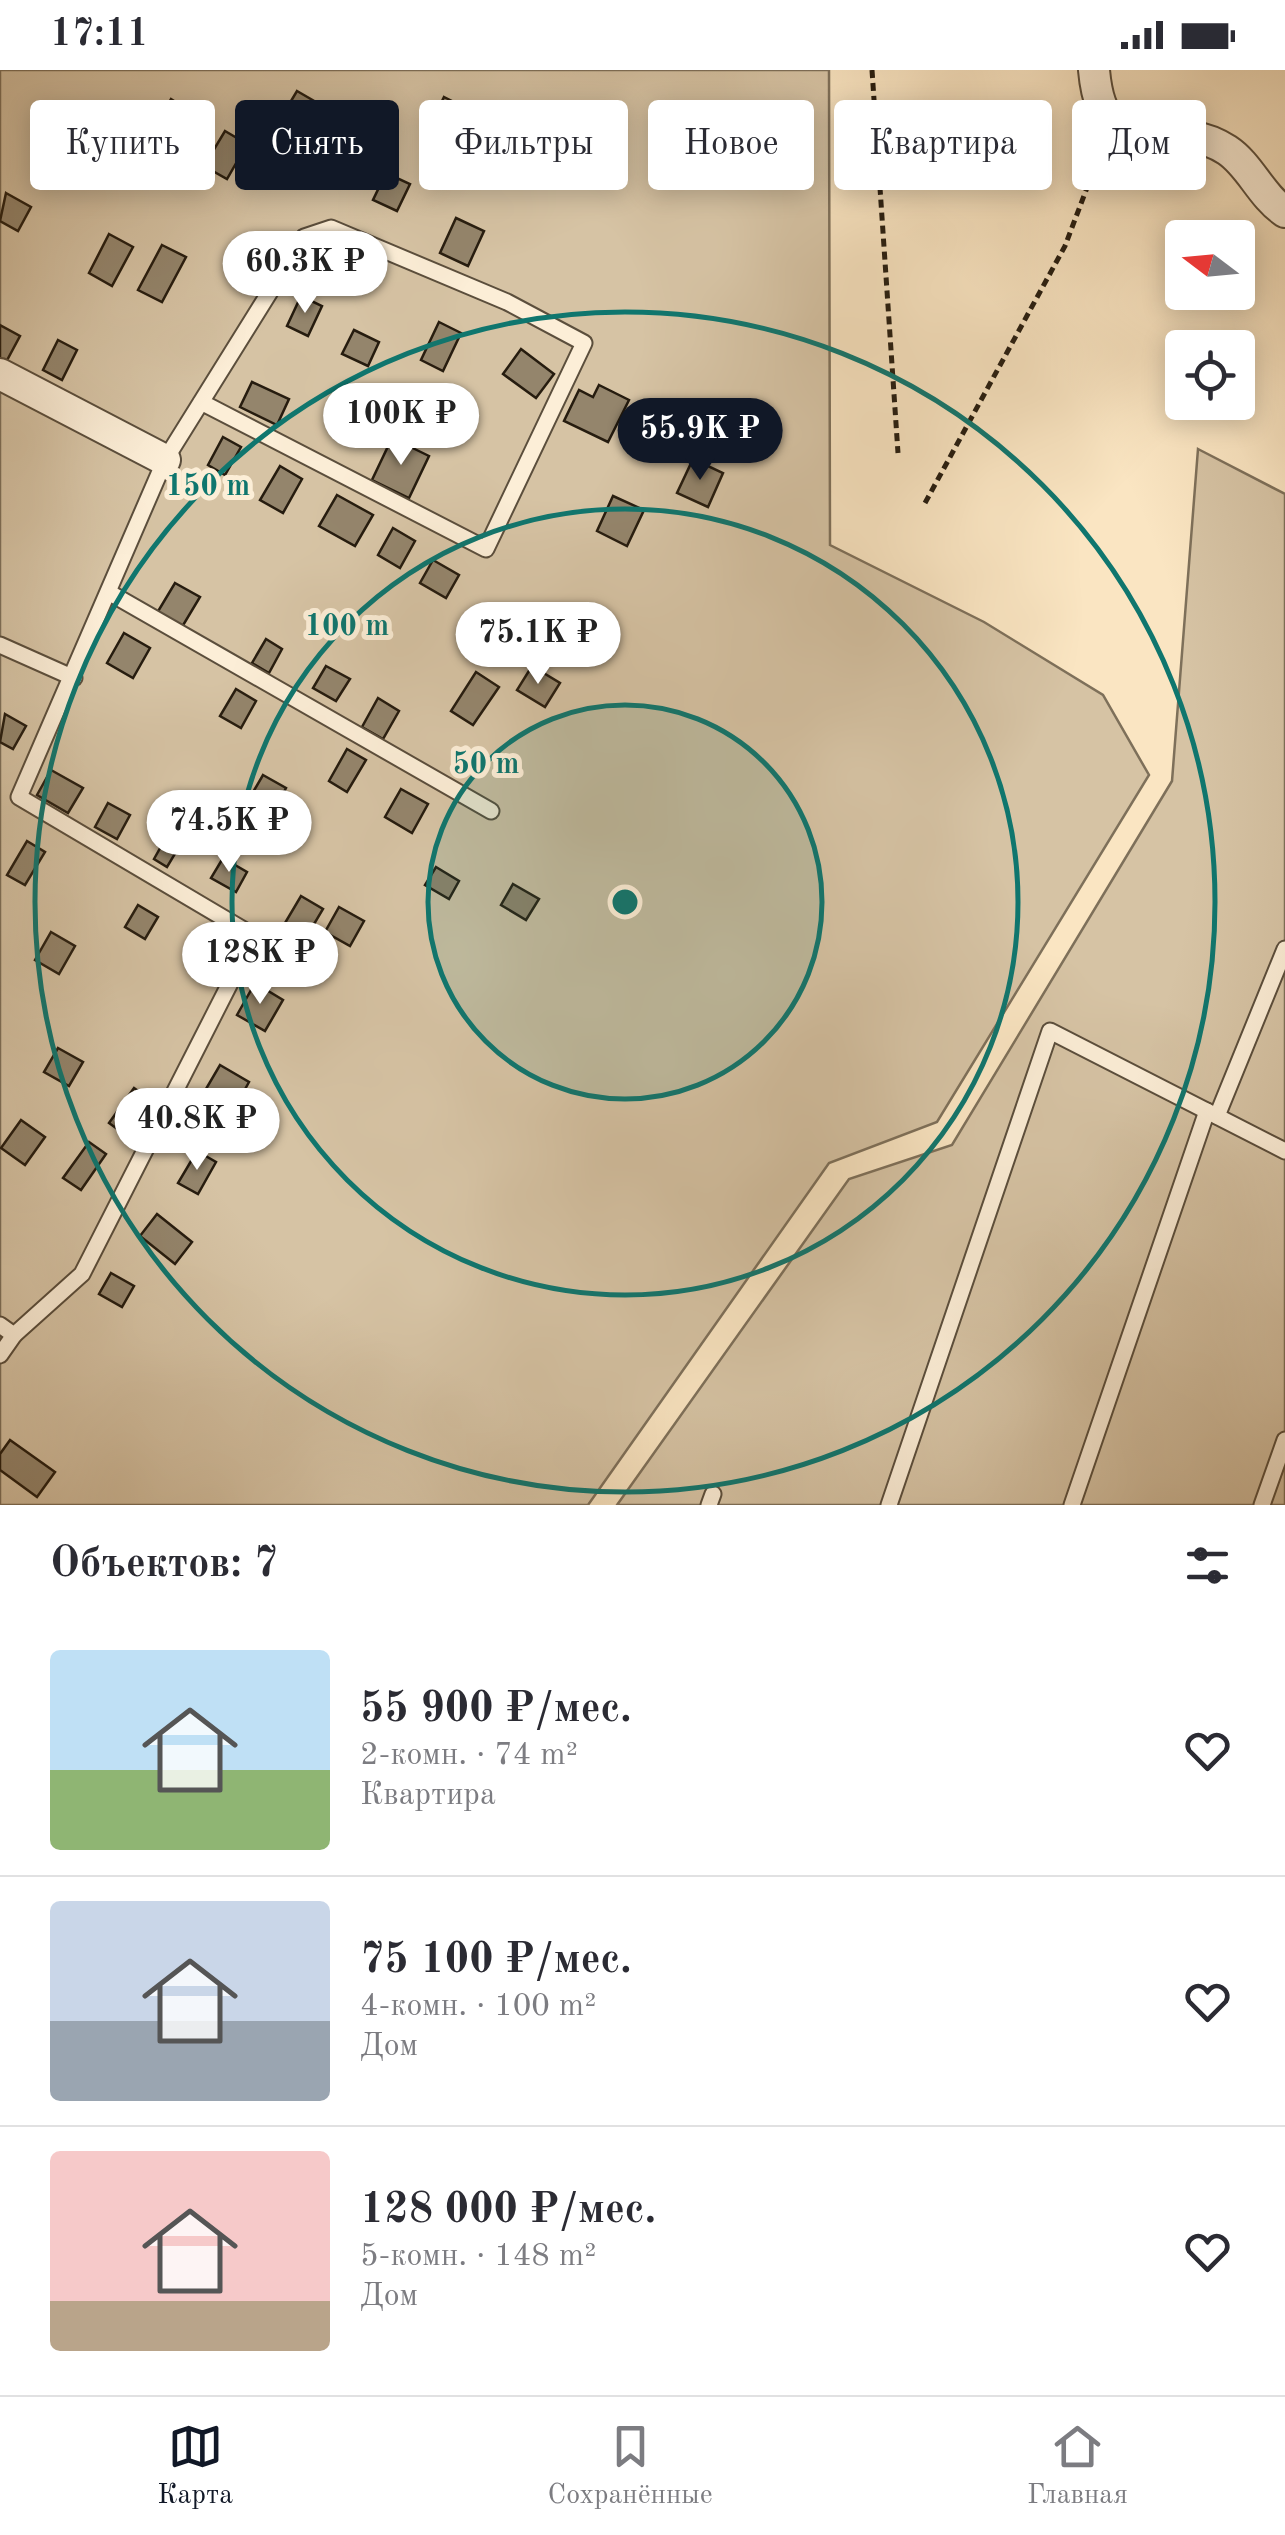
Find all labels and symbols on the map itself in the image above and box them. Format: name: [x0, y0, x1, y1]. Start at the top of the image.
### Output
north arrow: [1165, 220, 1255, 310]
pin: 60.3K ₽: [213, 231, 397, 316]
pin: 100K ₽: [320, 383, 482, 468]
pin: 55.9K ₽: [608, 398, 792, 483]
text: 150 m: [166, 472, 250, 502]
pin: 75.1K ₽: [446, 602, 630, 687]
text: 100 m: [305, 612, 389, 642]
text: 50 m: [452, 750, 520, 780]
pin: 74.5K ₽: [137, 790, 321, 875]
centre of rings: [607, 884, 643, 920]
pin: 128K ₽: [179, 922, 341, 1007]
pin: 40.8K ₽: [105, 1088, 289, 1173]

